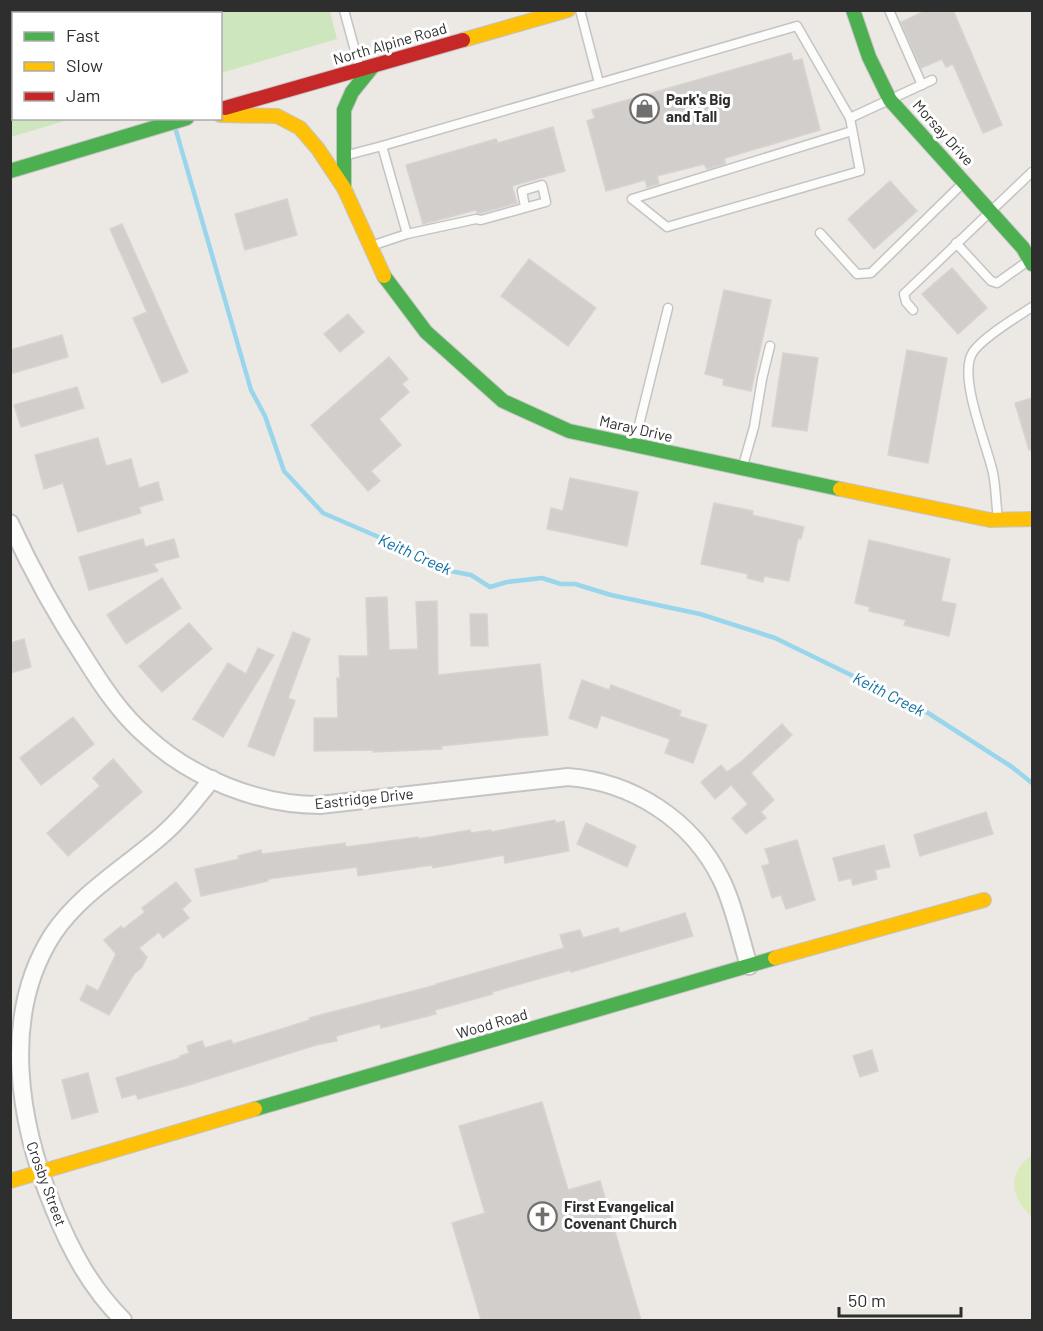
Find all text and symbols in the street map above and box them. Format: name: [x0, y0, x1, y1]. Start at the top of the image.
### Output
legend: [12, 12, 222, 120]
street label: North Alpine Road: [331, 18, 449, 68]
text: Fast: [66, 24, 100, 46]
text: Slow: [66, 54, 103, 76]
text: Jam: [66, 84, 100, 106]
place label: Park's Big and Tall: [666, 90, 731, 125]
shop icon: Park's Big and Tall: [629, 93, 661, 125]
street label: Morsay Drive: [909, 96, 978, 169]
street label: Maray Drive: [598, 411, 675, 445]
water label: Keith Creek: [376, 529, 455, 578]
water label: Keith Creek: [850, 667, 928, 720]
street label: Eastridge Drive: [314, 784, 414, 812]
street label: Wood Road: [454, 1004, 529, 1042]
street label: Crosby Street: [23, 1139, 71, 1228]
place label: First Evangelical Covenant Church: [564, 1197, 677, 1232]
church icon: First Evangelical Covenant Church: [527, 1200, 559, 1232]
scale bar: [839, 1280, 960, 1318]
text: 50 m: [848, 1289, 886, 1311]

